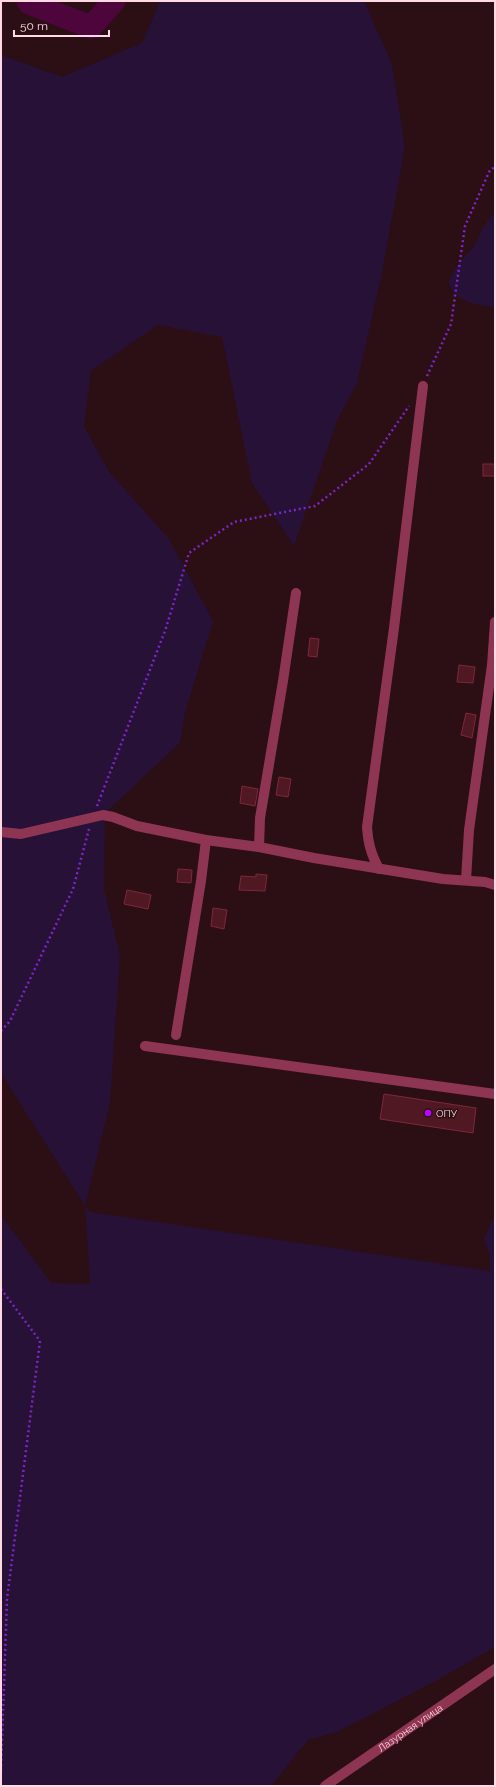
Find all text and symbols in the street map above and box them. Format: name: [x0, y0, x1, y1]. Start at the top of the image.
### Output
scale bar: [14, 12, 109, 38]
text: 50 m: [20, 19, 48, 33]
marker: ОПУ: [423, 1108, 433, 1118]
place label: ОПУ: [436, 1108, 458, 1119]
street label: Лазурная улица: [375, 1702, 444, 1754]

